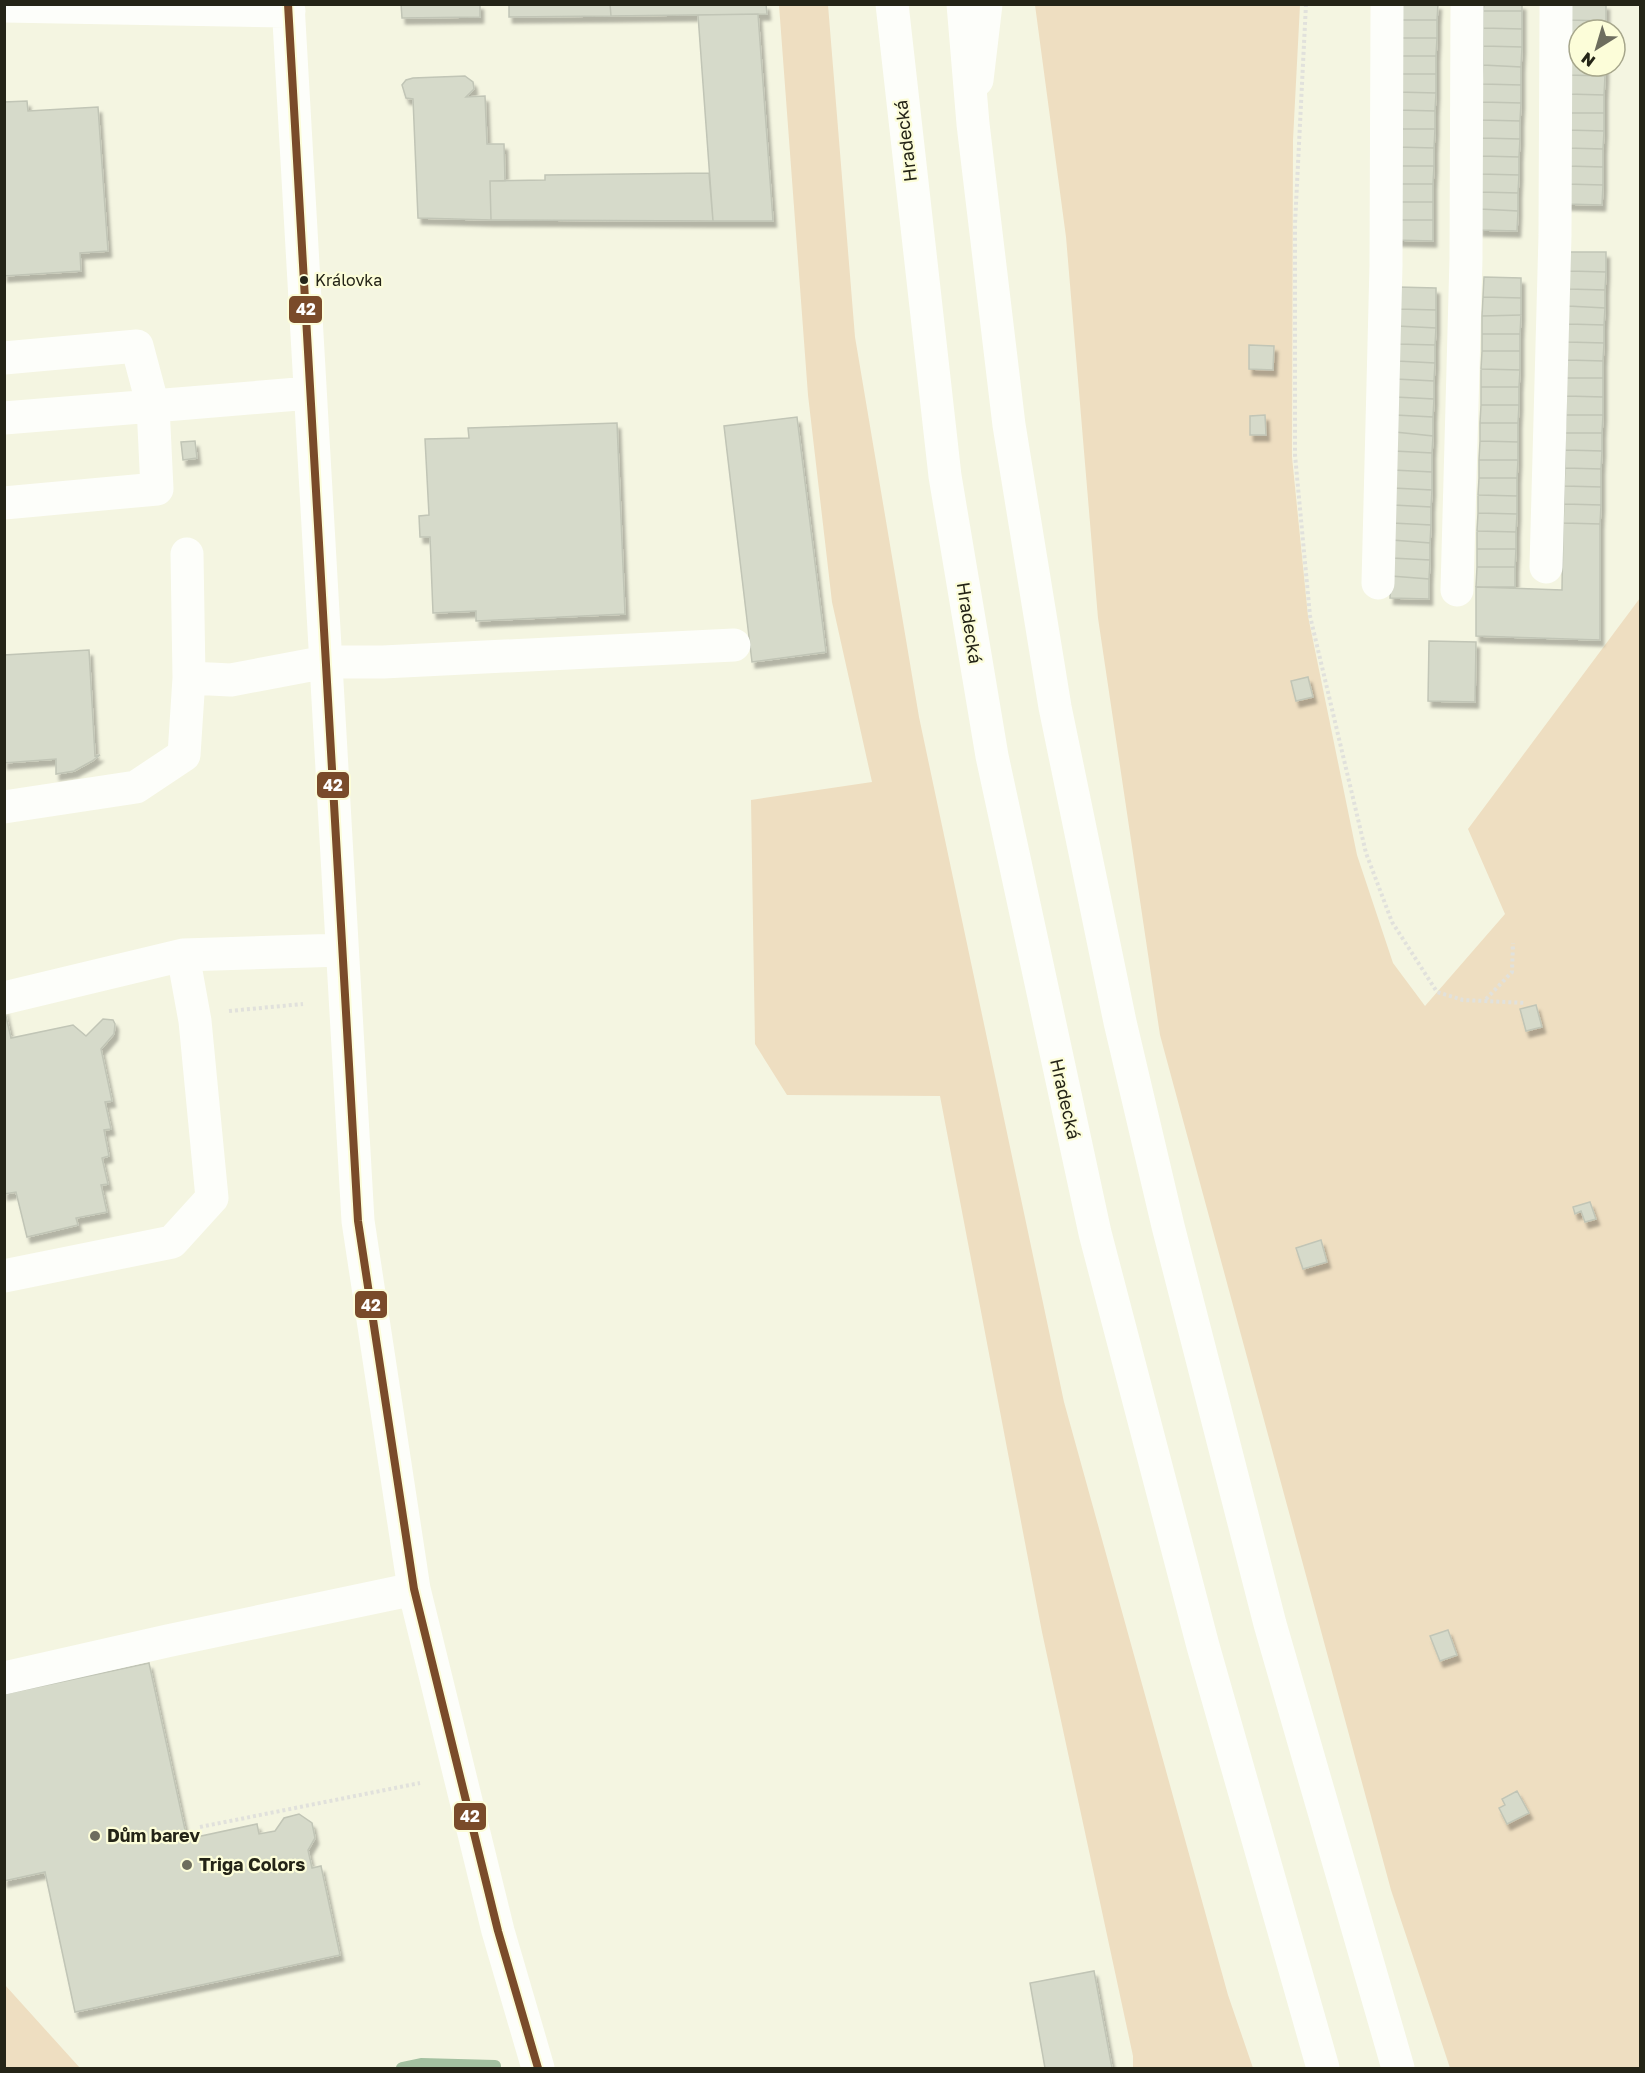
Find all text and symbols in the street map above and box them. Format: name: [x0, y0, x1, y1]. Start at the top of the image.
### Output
north arrow: [1567, 18, 1627, 78]
text: N: [1577, 48, 1599, 72]
street label: Hradecká: [889, 99, 921, 183]
place label: Královka: [315, 270, 382, 290]
marker: Královka: [298, 274, 310, 286]
line badge: 42: [288, 295, 323, 324]
text: 42: [296, 299, 316, 319]
street label: Hradecká: [953, 581, 987, 665]
line badge: 42: [316, 771, 350, 799]
text: 42: [323, 775, 343, 795]
street label: Hradecká: [1046, 1056, 1086, 1141]
line badge: 42: [354, 1290, 388, 1319]
text: 42: [361, 1295, 381, 1315]
line badge: 42: [453, 1802, 487, 1831]
text: 42: [460, 1806, 480, 1826]
place label: Dům barev: [107, 1824, 200, 1846]
marker: Dům barev: [88, 1829, 102, 1843]
place label: Triga Colors: [199, 1853, 305, 1875]
marker: Triga Colors: [180, 1858, 194, 1872]

